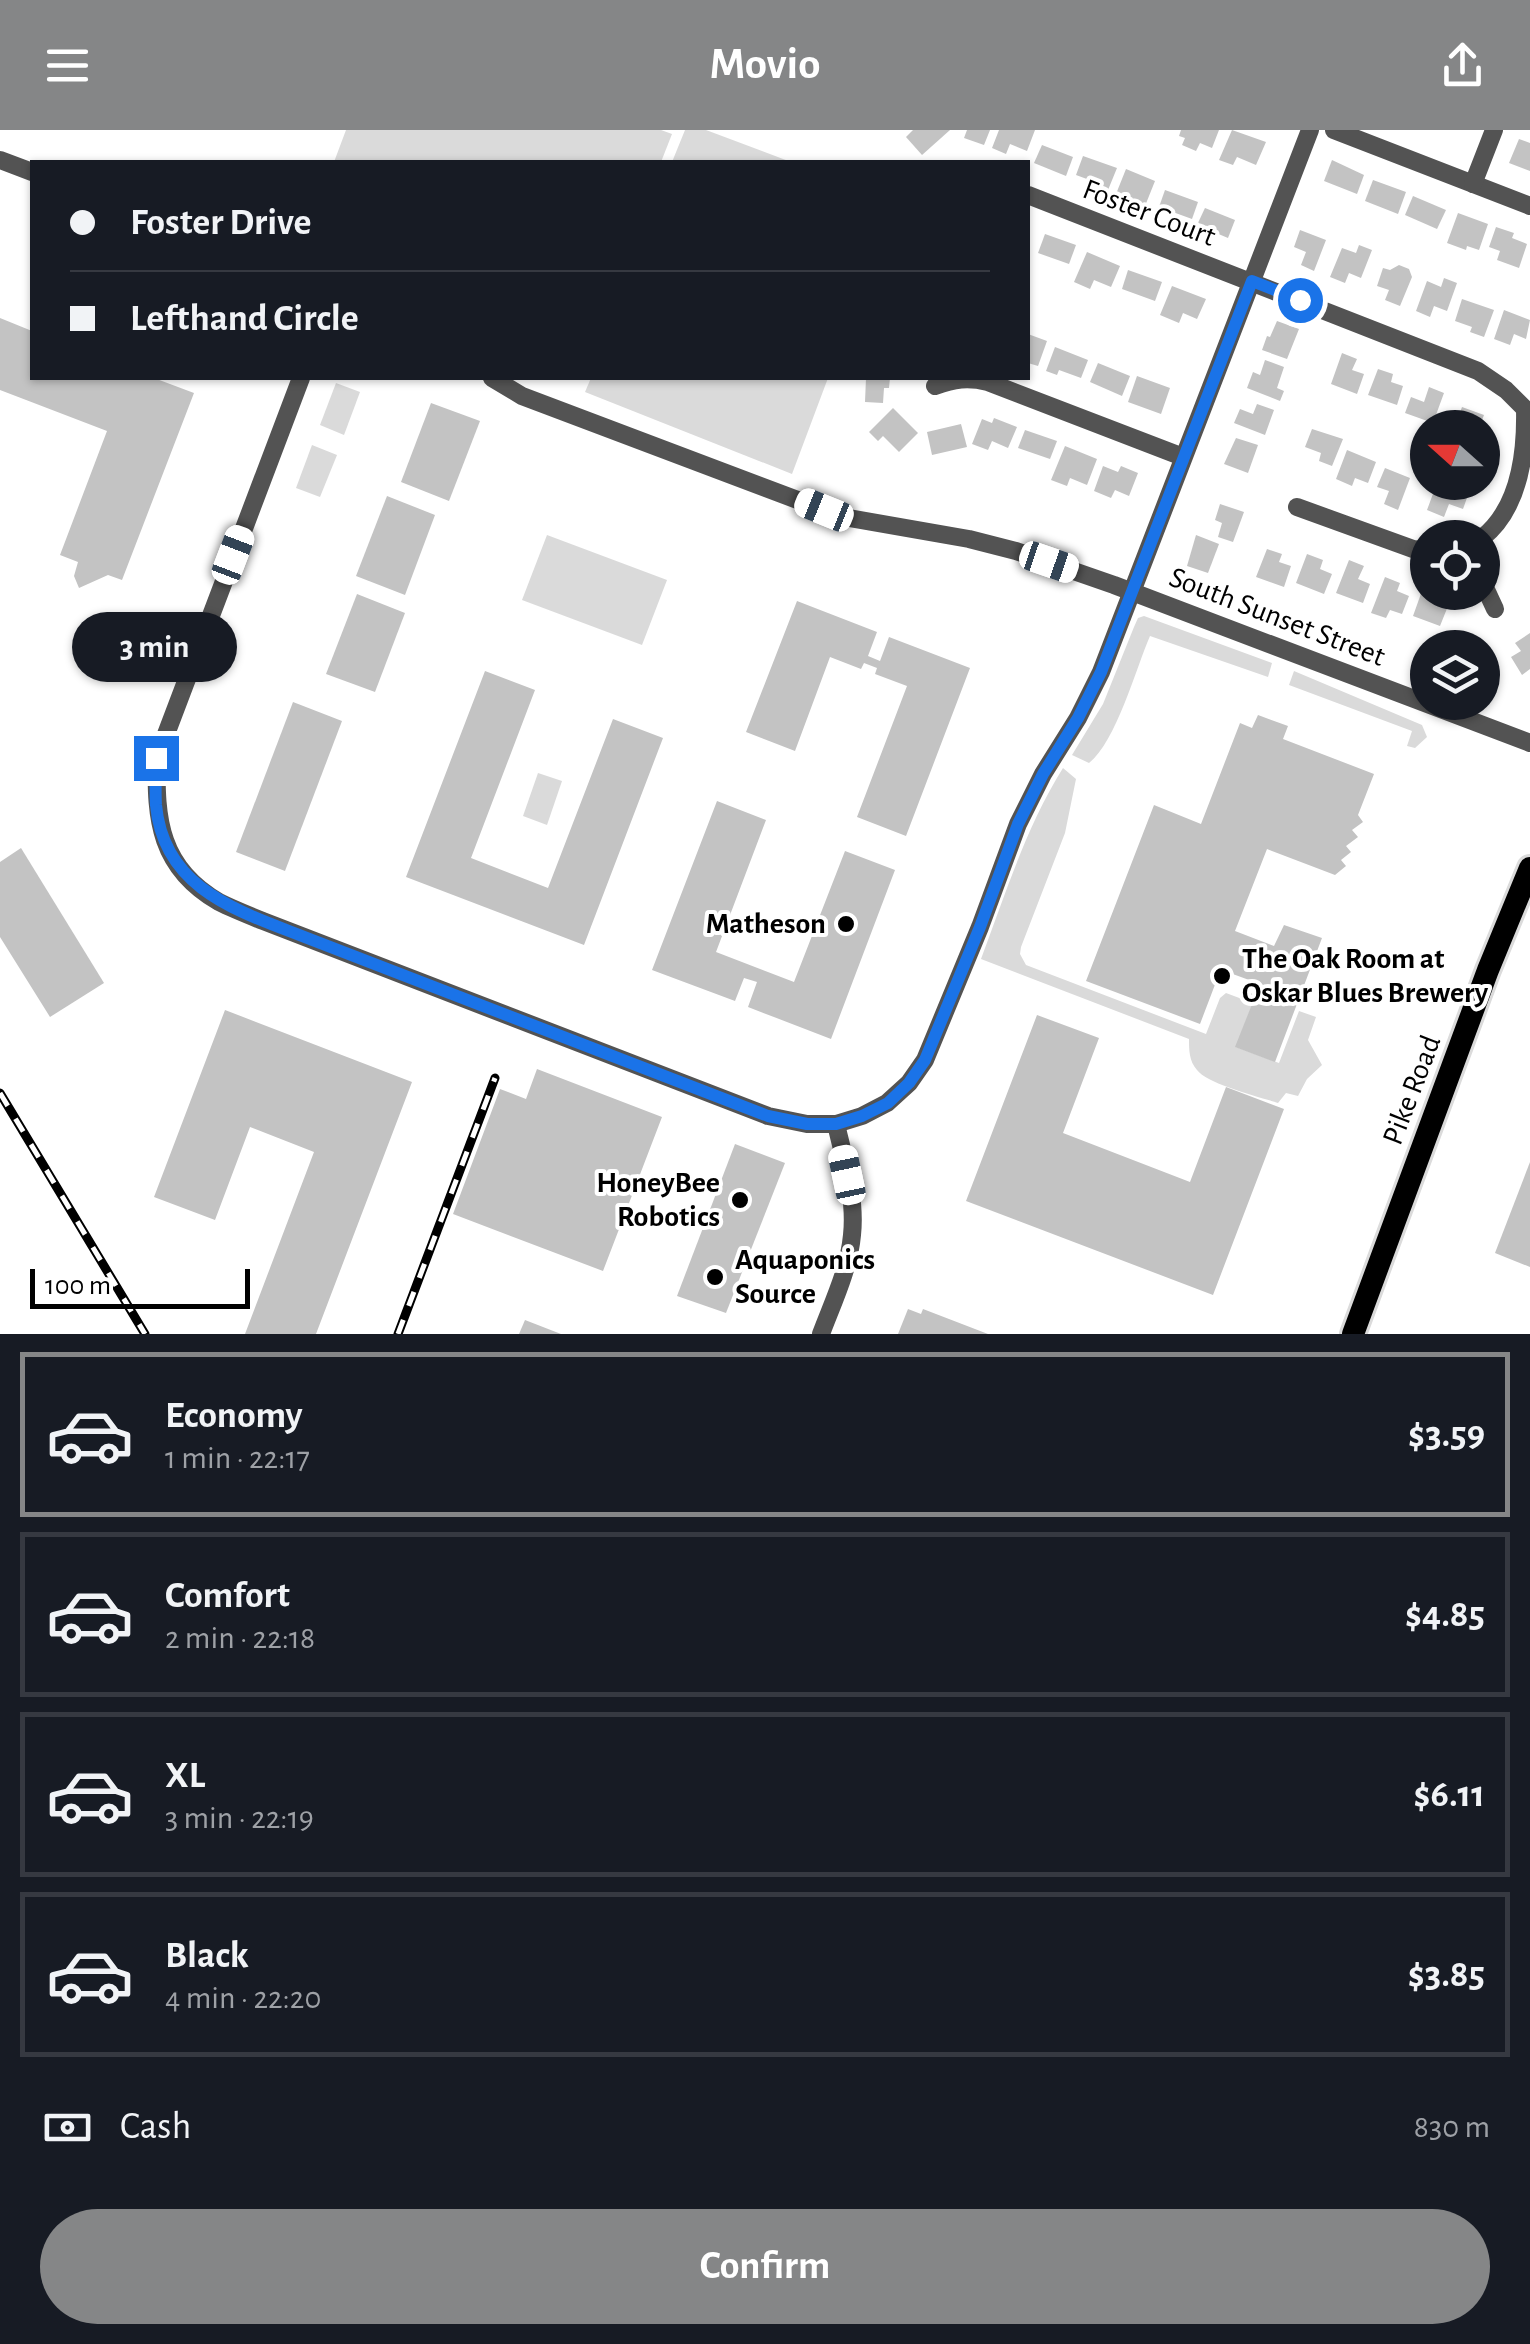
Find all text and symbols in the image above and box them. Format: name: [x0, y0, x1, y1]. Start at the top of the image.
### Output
icon: menu: [40, 38, 95, 93]
icon: share: [1435, 38, 1490, 93]
text: Movio: [710, 42, 820, 87]
street label: Foster Court: [1079, 174, 1220, 252]
text: Foster Drive: [130, 204, 311, 242]
route start: [1278, 278, 1323, 323]
text: Lefthand Circle: [130, 300, 359, 338]
north arrow: [1410, 410, 1500, 500]
map controls: [1410, 410, 1500, 720]
car: [791, 485, 857, 535]
button: locate: [1410, 520, 1500, 610]
car: [208, 522, 258, 588]
car: [1016, 538, 1082, 586]
street label: South Sunset Street: [1165, 562, 1389, 672]
callout: 3 min: [74, 613, 238, 683]
button: layers: [1410, 630, 1500, 720]
text: 3 min: [120, 631, 189, 663]
route end: [134, 736, 179, 781]
place label: Matheson: [706, 909, 826, 939]
marker: Matheson: [835, 913, 857, 935]
place label: The Oak Room at Oskar Blues Brewery: [1242, 944, 1489, 1008]
marker: The Oak Room at Oskar Blues Brewery: [1211, 965, 1233, 987]
street label: Pike Road: [1377, 1031, 1447, 1149]
car: [826, 1143, 868, 1207]
place label: HoneyBee Robotics: [596, 1168, 720, 1232]
marker: HoneyBee Robotics: [729, 1189, 751, 1211]
place label: Aquaponics Source: [735, 1245, 875, 1309]
scale bar: [30, 1264, 250, 1308]
marker: Aquaponics Source: [704, 1266, 726, 1288]
text: 100 m: [45, 1272, 111, 1300]
icon: car: [45, 1390, 135, 1480]
text: Economy: [165, 1397, 303, 1435]
text: $3.59: [1408, 1416, 1485, 1454]
text: 1 min · 22:17: [165, 1442, 310, 1474]
icon: car: [45, 1570, 135, 1660]
text: Comfort: [165, 1577, 290, 1615]
text: $4.85: [1405, 1596, 1485, 1634]
text: 2 min · 22:18: [165, 1622, 315, 1654]
icon: car: [45, 1750, 135, 1840]
text: XL: [165, 1757, 205, 1795]
text: $6.11: [1413, 1776, 1485, 1814]
text: 3 min · 22:19: [165, 1802, 314, 1834]
icon: car: [45, 1930, 135, 2020]
text: Black: [165, 1937, 249, 1975]
text: $3.85: [1408, 1956, 1485, 1994]
text: 4 min · 22:20: [165, 1982, 321, 2014]
icon: cash: [40, 2100, 95, 2155]
text: Cash: [120, 2108, 191, 2146]
text: 830 m: [1414, 2111, 1490, 2143]
button: Confirm: [40, 2209, 1490, 2324]

